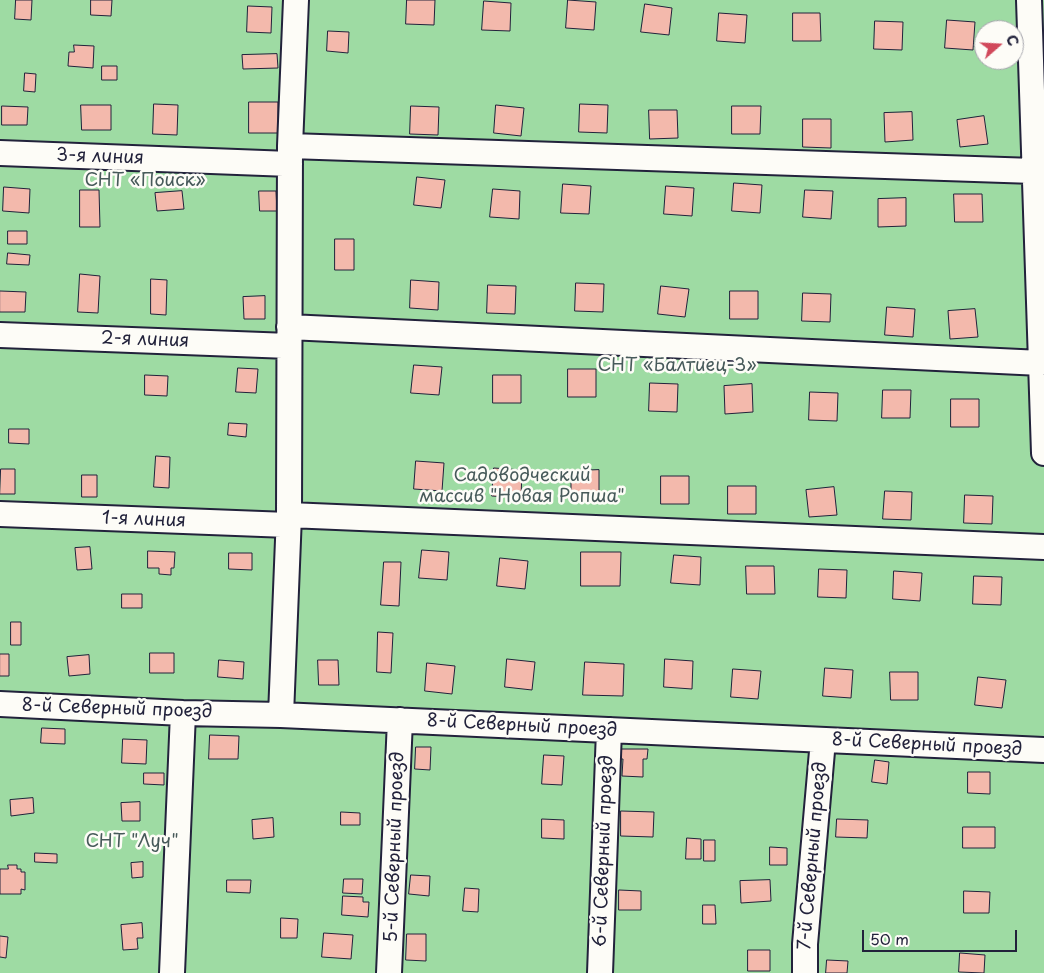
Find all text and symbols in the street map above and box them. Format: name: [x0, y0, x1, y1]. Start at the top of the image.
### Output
north arrow: [974, 20, 1024, 70]
text: С: [1001, 32, 1024, 49]
street label: 3-я линия: [56, 145, 144, 169]
park label: СНТ «Поиск»: [84, 170, 206, 192]
street label: 2-я линия: [100, 328, 190, 352]
park label: СНТ «Балтиец-3»: [598, 355, 756, 377]
park label: Садоводческий массив "Новая Ропша": [419, 465, 625, 508]
street label: 1-я линия: [102, 508, 186, 532]
street label: 8-й Северный проезд: [21, 695, 213, 723]
street label: 8-й Северный проезд: [426, 710, 618, 742]
street label: 8-й Северный проезд: [831, 729, 1023, 761]
street label: 5-й Северный проезд: [381, 751, 409, 943]
street label: 6-й Северный проезд: [590, 755, 618, 947]
street label: 7-й Северный проезд: [794, 761, 832, 951]
park label: СНТ "Луч": [85, 831, 179, 853]
scale bar: [864, 920, 1019, 952]
text: 50 m: [870, 927, 909, 950]

